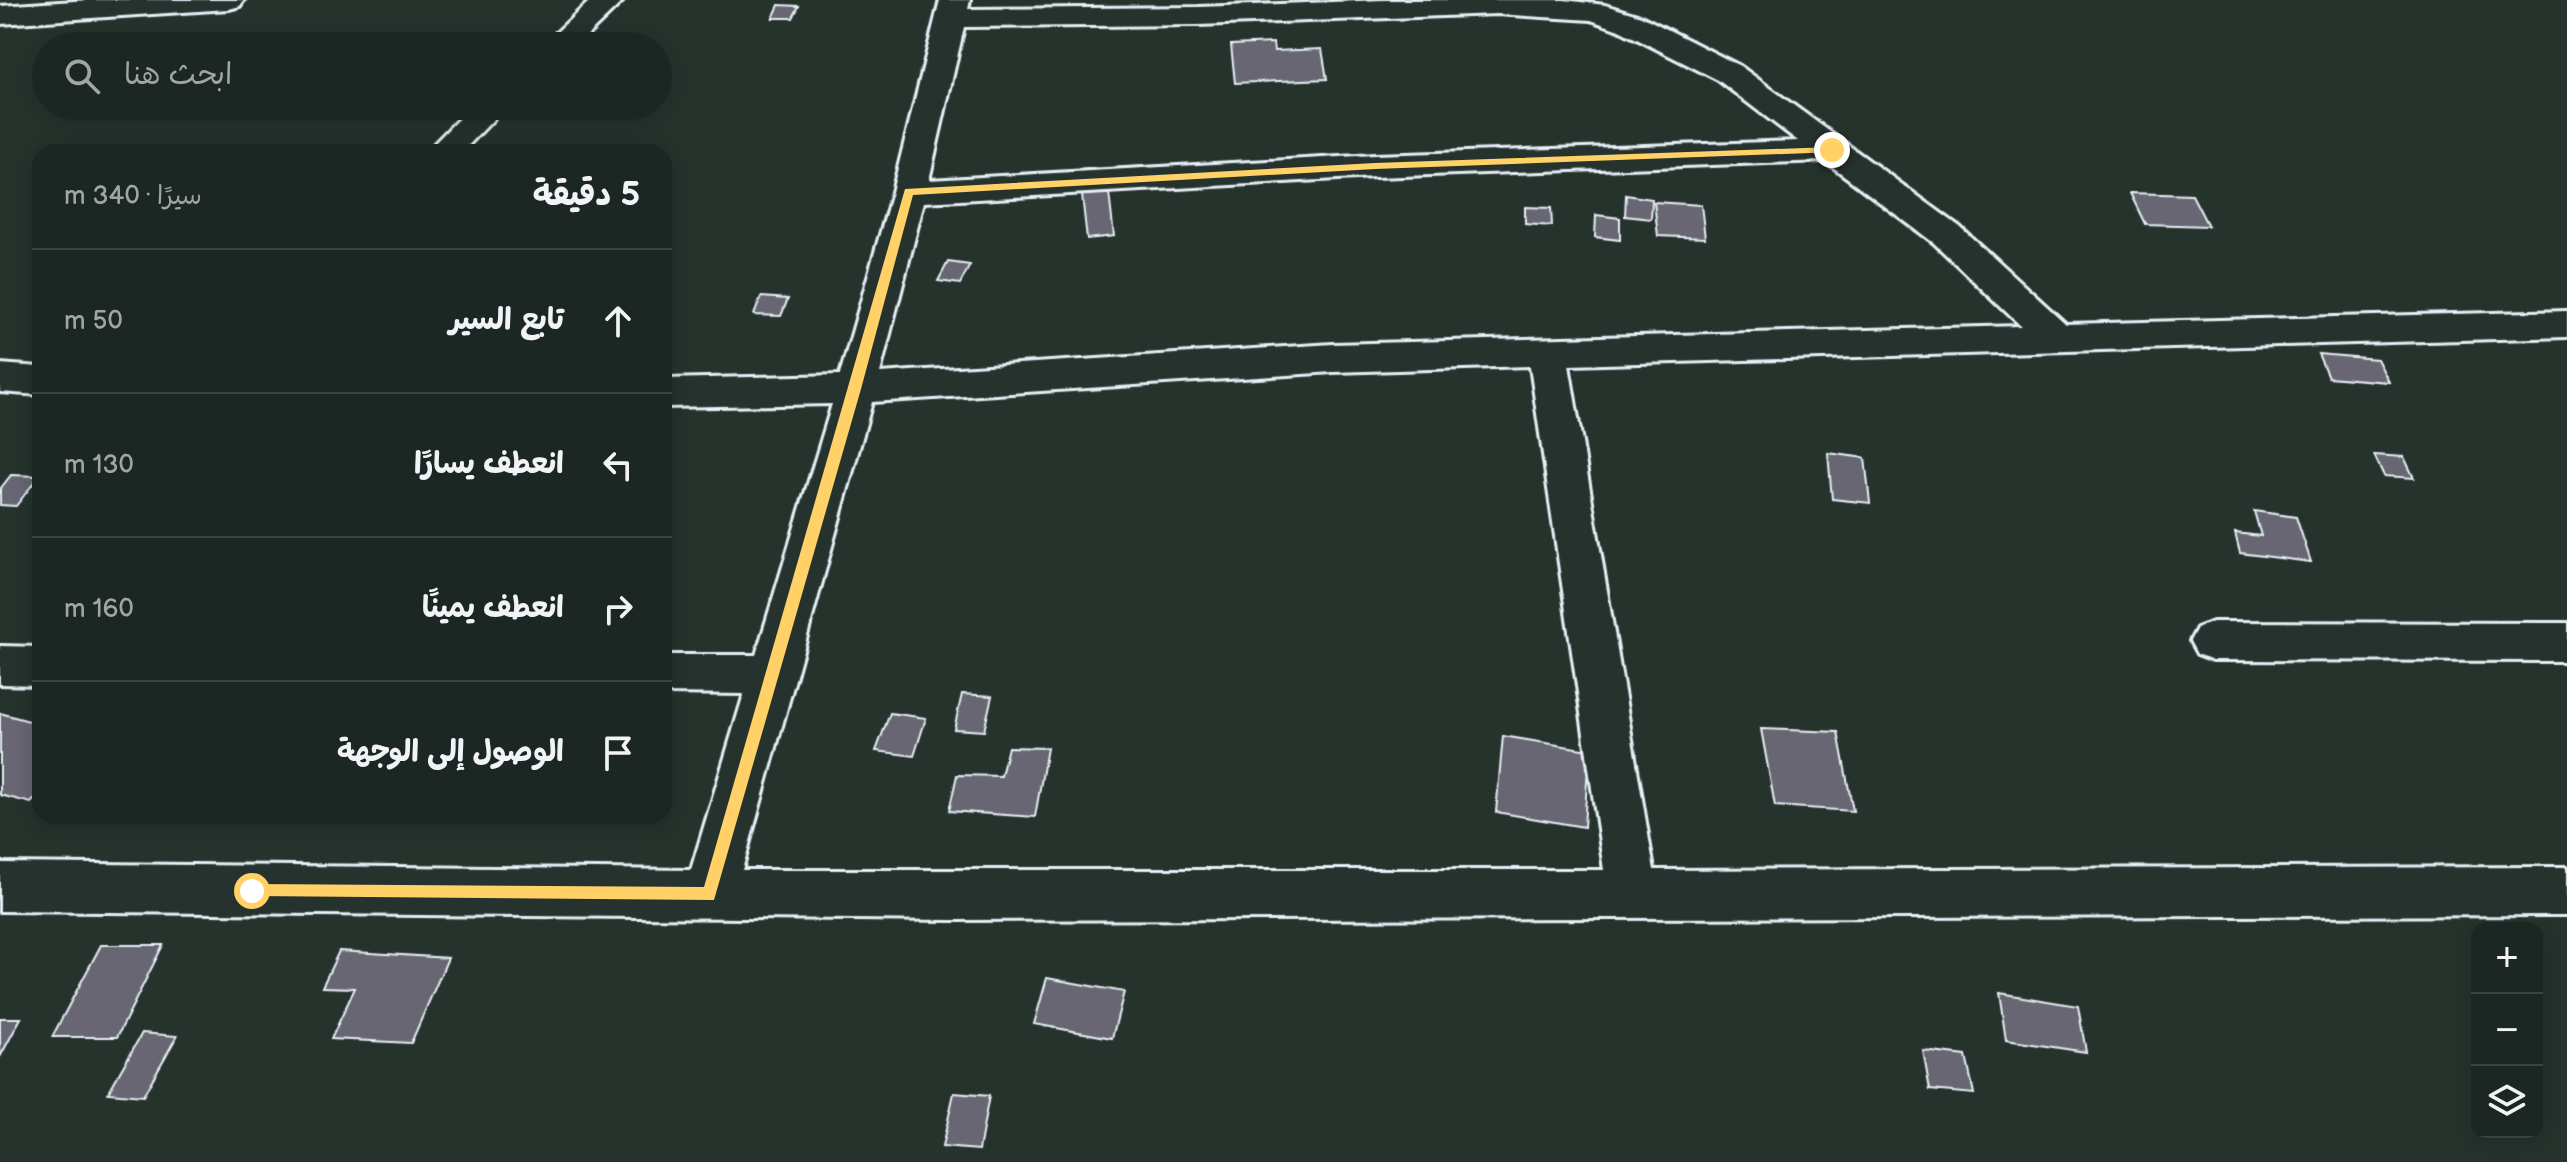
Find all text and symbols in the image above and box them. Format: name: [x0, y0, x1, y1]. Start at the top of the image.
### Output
search box: [32, 32, 672, 120]
icon: search: [60, 54, 104, 98]
text: ابحث هنا: [124, 57, 232, 93]
route end: [1814, 132, 1850, 168]
text: 5 دقيقة: [533, 174, 640, 215]
text: سيرًا · 340 m: [64, 181, 202, 212]
icon: ahead: [596, 299, 640, 343]
text: تابع السير: [449, 302, 564, 338]
text: 50 m: [64, 306, 123, 337]
icon: left: [596, 443, 640, 487]
text: انعطف يسارًا: [414, 446, 564, 482]
text: 130 m: [64, 450, 134, 481]
icon: right: [596, 587, 640, 631]
text: انعطف يمينًا: [422, 590, 564, 626]
text: 160 m: [64, 594, 134, 625]
icon: arrive: [596, 731, 640, 775]
text: الوصول إلى الوجهة: [337, 734, 564, 770]
route start: [234, 873, 270, 909]
map controls: [2471, 922, 2543, 1138]
button: +: [2471, 922, 2543, 994]
button: −: [2471, 994, 2543, 1066]
button: layers: [2471, 1066, 2543, 1138]

